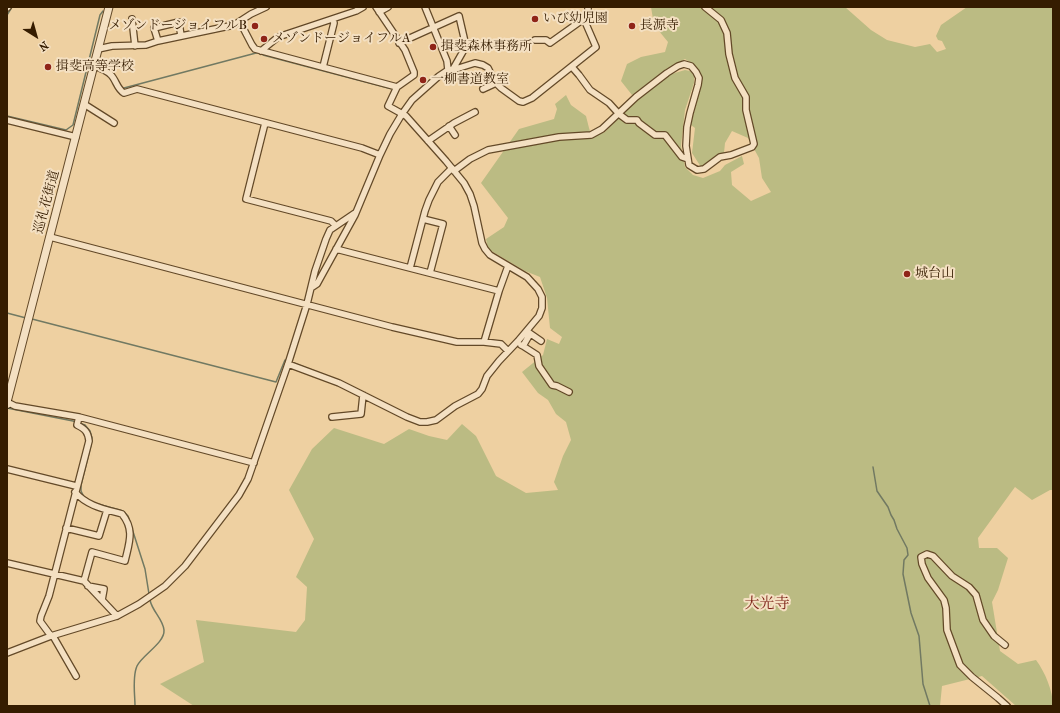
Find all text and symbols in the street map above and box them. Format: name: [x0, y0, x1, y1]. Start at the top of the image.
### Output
place label: いび幼児園: [543, 11, 608, 27]
marker: いび幼児園: [530, 14, 540, 24]
north arrow: [16, 16, 56, 56]
place label: メゾンドージョイフルB: [109, 18, 247, 34]
place label: 長源寺: [640, 18, 679, 34]
marker: メゾンドージョイフルB: [250, 21, 260, 31]
marker: 長源寺: [627, 21, 637, 31]
place label: メゾンドージョイフルA: [272, 31, 410, 47]
marker: メゾンドージョイフルA: [259, 34, 269, 44]
text: N: [36, 38, 51, 54]
place label: 揖斐森林事務所: [441, 39, 532, 55]
marker: 揖斐森林事務所: [428, 42, 438, 52]
place label: 揖斐高等学校: [56, 59, 134, 75]
marker: 揖斐高等学校: [43, 62, 53, 72]
place label: 一柳書道教室: [431, 72, 509, 88]
marker: 一柳書道教室: [418, 75, 428, 85]
street label: 巡礼花街道: [31, 169, 63, 235]
place label: 城台山: [915, 266, 954, 282]
marker: 城台山: [902, 269, 912, 279]
district label: 大光寺: [745, 595, 789, 613]

